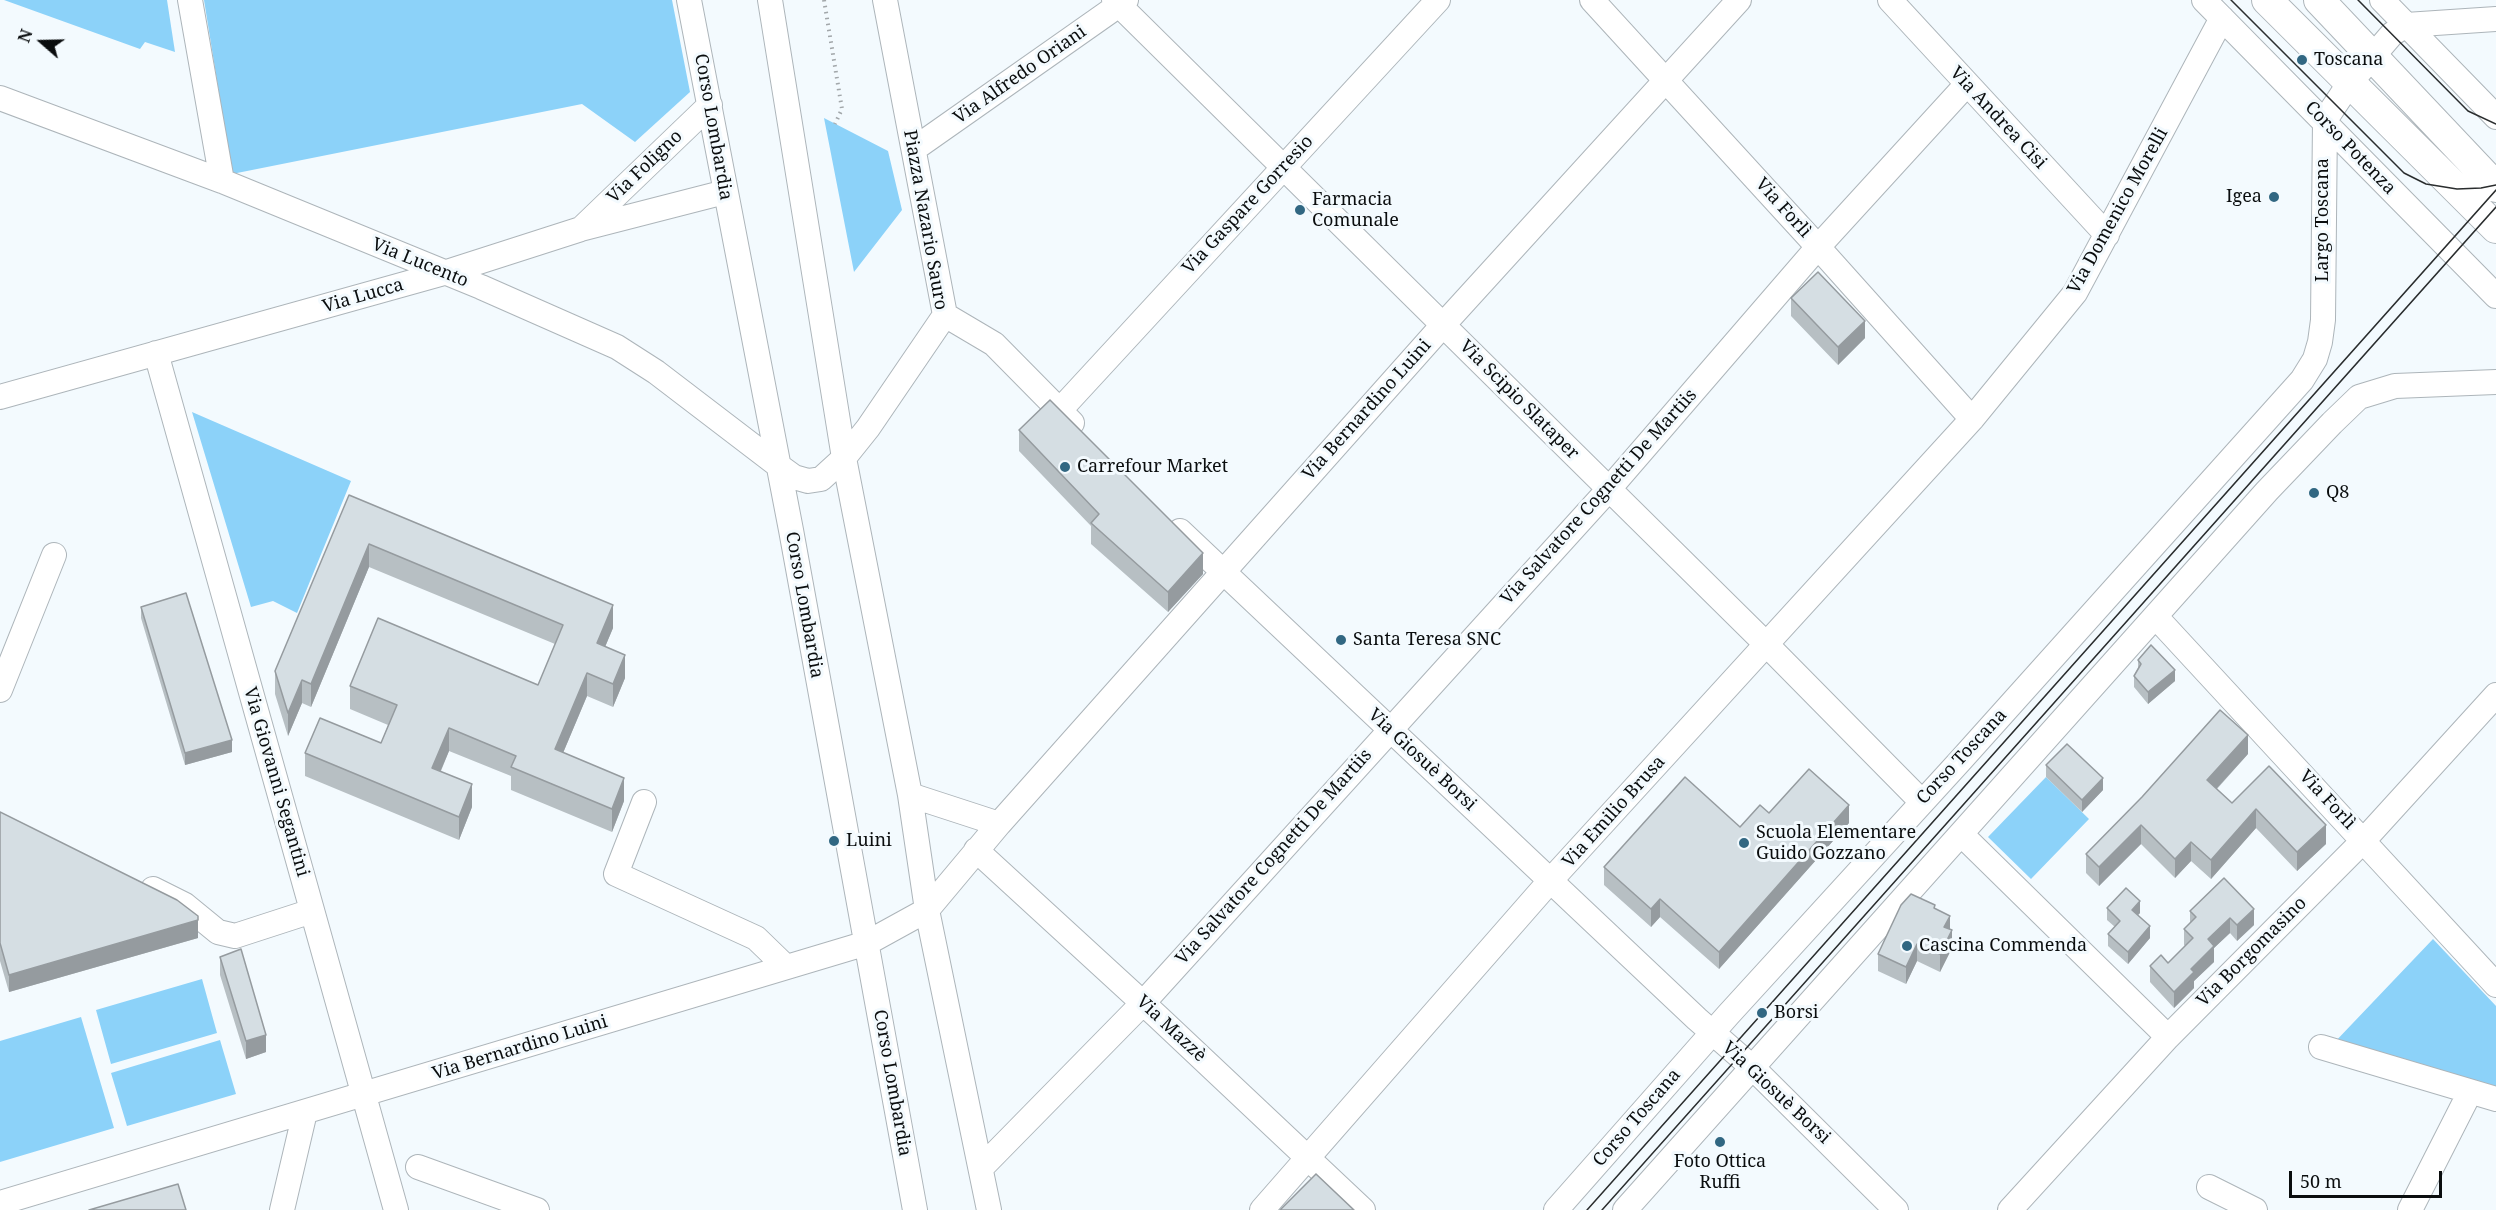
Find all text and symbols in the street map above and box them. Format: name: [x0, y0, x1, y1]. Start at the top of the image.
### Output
north arrow: [12, 12, 72, 72]
street label: Via Alfredo Oriani: [950, 21, 1090, 129]
text: N: [13, 26, 38, 46]
place label: Toscana: [2314, 49, 2383, 71]
street label: Corso Lombardia: [689, 52, 737, 202]
marker: Toscana: [2295, 53, 2309, 67]
street label: Via Andrea Cisi: [1945, 62, 2051, 174]
street label: Corso Potenza: [2300, 97, 2400, 199]
street label: Via Domenico Morelli: [2063, 124, 2173, 298]
street label: Via Foligno: [603, 126, 687, 208]
street label: Piazza Nazario Sauro: [899, 128, 951, 312]
street label: Via Gaspare Gorresio: [1178, 131, 1318, 279]
street label: Largo Toscana: [2312, 158, 2334, 282]
street label: Via Forlì: [1751, 174, 1815, 242]
place label: Igea: [2226, 186, 2262, 208]
place label: Farmacia Comunale: [1312, 189, 1399, 232]
marker: Igea: [2267, 190, 2281, 204]
marker: Farmacia Comunale: [1293, 203, 1307, 217]
street label: Via Lucento: [369, 234, 471, 292]
street label: Via Lucca: [320, 274, 406, 318]
street label: Via Bernardino Luini: [1298, 335, 1436, 485]
street label: Via Scipio Slataper: [1455, 336, 1583, 464]
street label: Via Salvatore Cognetti De Martiis: [1496, 385, 1702, 609]
place label: Carrefour Market: [1077, 456, 1228, 478]
marker: Carrefour Market: [1058, 460, 1072, 474]
place label: Q8: [2326, 482, 2349, 504]
marker: Q8: [2307, 486, 2321, 500]
street label: Corso Lombardia: [780, 530, 828, 680]
place label: Santa Teresa SNC: [1353, 629, 1501, 651]
marker: Santa Teresa SNC: [1334, 633, 1348, 647]
street label: Via Giovanni Segantini: [239, 685, 313, 879]
street label: Via Giosuè Borsi: [1363, 704, 1481, 816]
street label: Corso Toscana: [1912, 705, 2012, 809]
street label: Via Salvatore Cognetti De Martiis: [1171, 745, 1377, 969]
street label: Via Emilio Brusa: [1558, 752, 1670, 872]
street label: Via Forlì: [2294, 766, 2360, 834]
place label: Scuola Elementare Guido Gozzano: [1756, 822, 1916, 864]
place label: Luini: [846, 830, 892, 852]
marker: Luini: [827, 834, 841, 848]
marker: Scuola Elementare Guido Gozzano: [1737, 836, 1751, 850]
street label: Via Borgomasino: [2193, 893, 2311, 1011]
place label: Cascina Commenda: [1919, 935, 2087, 957]
marker: Cascina Commenda: [1900, 939, 1914, 953]
street label: Via Mazzè: [1132, 991, 1210, 1067]
place label: Borsi: [1774, 1002, 1819, 1024]
marker: Borsi: [1755, 1006, 1769, 1020]
street label: Corso Lombardia: [868, 1008, 916, 1158]
street label: Via Bernardino Luini: [430, 1011, 610, 1085]
street label: Via Giosuè Borsi: [1717, 1037, 1835, 1149]
street label: Corso Toscana: [1589, 1065, 1685, 1171]
marker: Foto Ottica Ruffi: [1713, 1135, 1727, 1149]
place label: Foto Ottica Ruffi: [1674, 1151, 1766, 1194]
scale bar: [2292, 1159, 2445, 1197]
text: 50 m: [2300, 1169, 2342, 1193]

